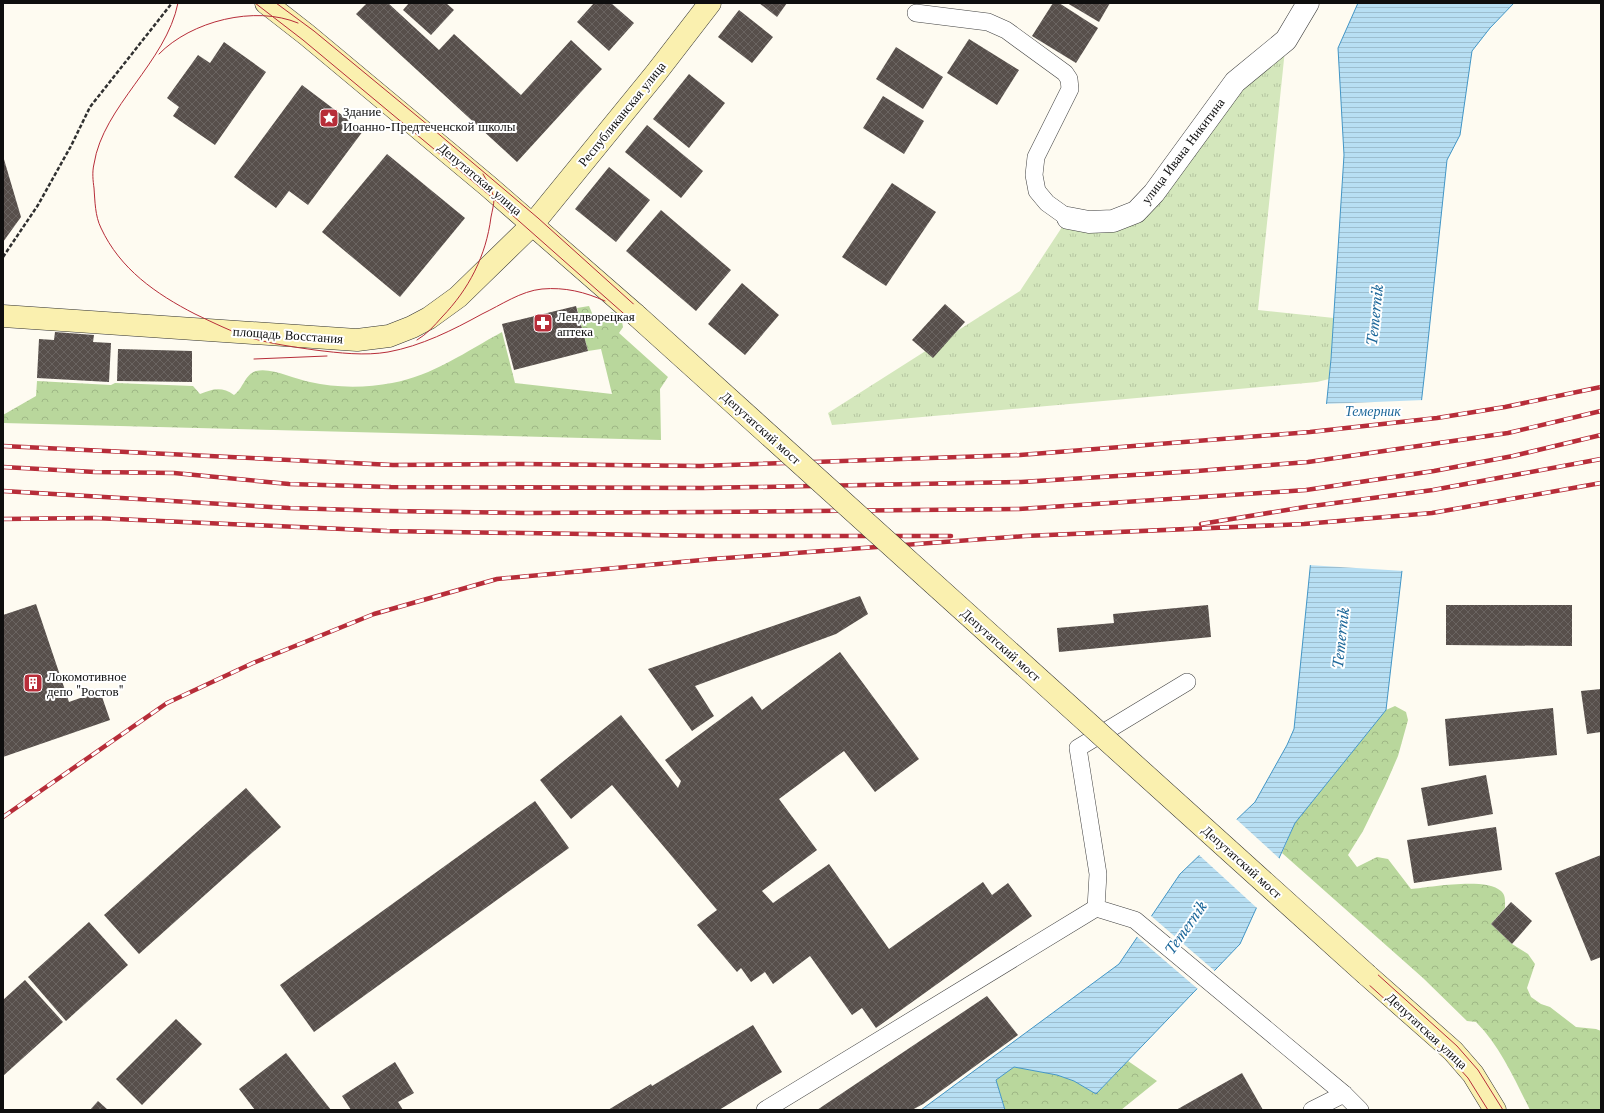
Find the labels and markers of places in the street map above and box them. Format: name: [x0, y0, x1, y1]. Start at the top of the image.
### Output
place label: Здание Иоанно-Предтеченской школы: [343, 103, 516, 135]
place icon: Здание Иоанно-Предтеченской школы: [318, 107, 340, 129]
place label: Лендворецкая аптека: [557, 308, 635, 340]
pharmacy icon: Лендворецкая аптека: [532, 312, 554, 334]
place label: Локомотивное депо "Ростов": [47, 668, 127, 700]
building icon: Локомотивное депо "Ростов": [22, 672, 44, 694]

